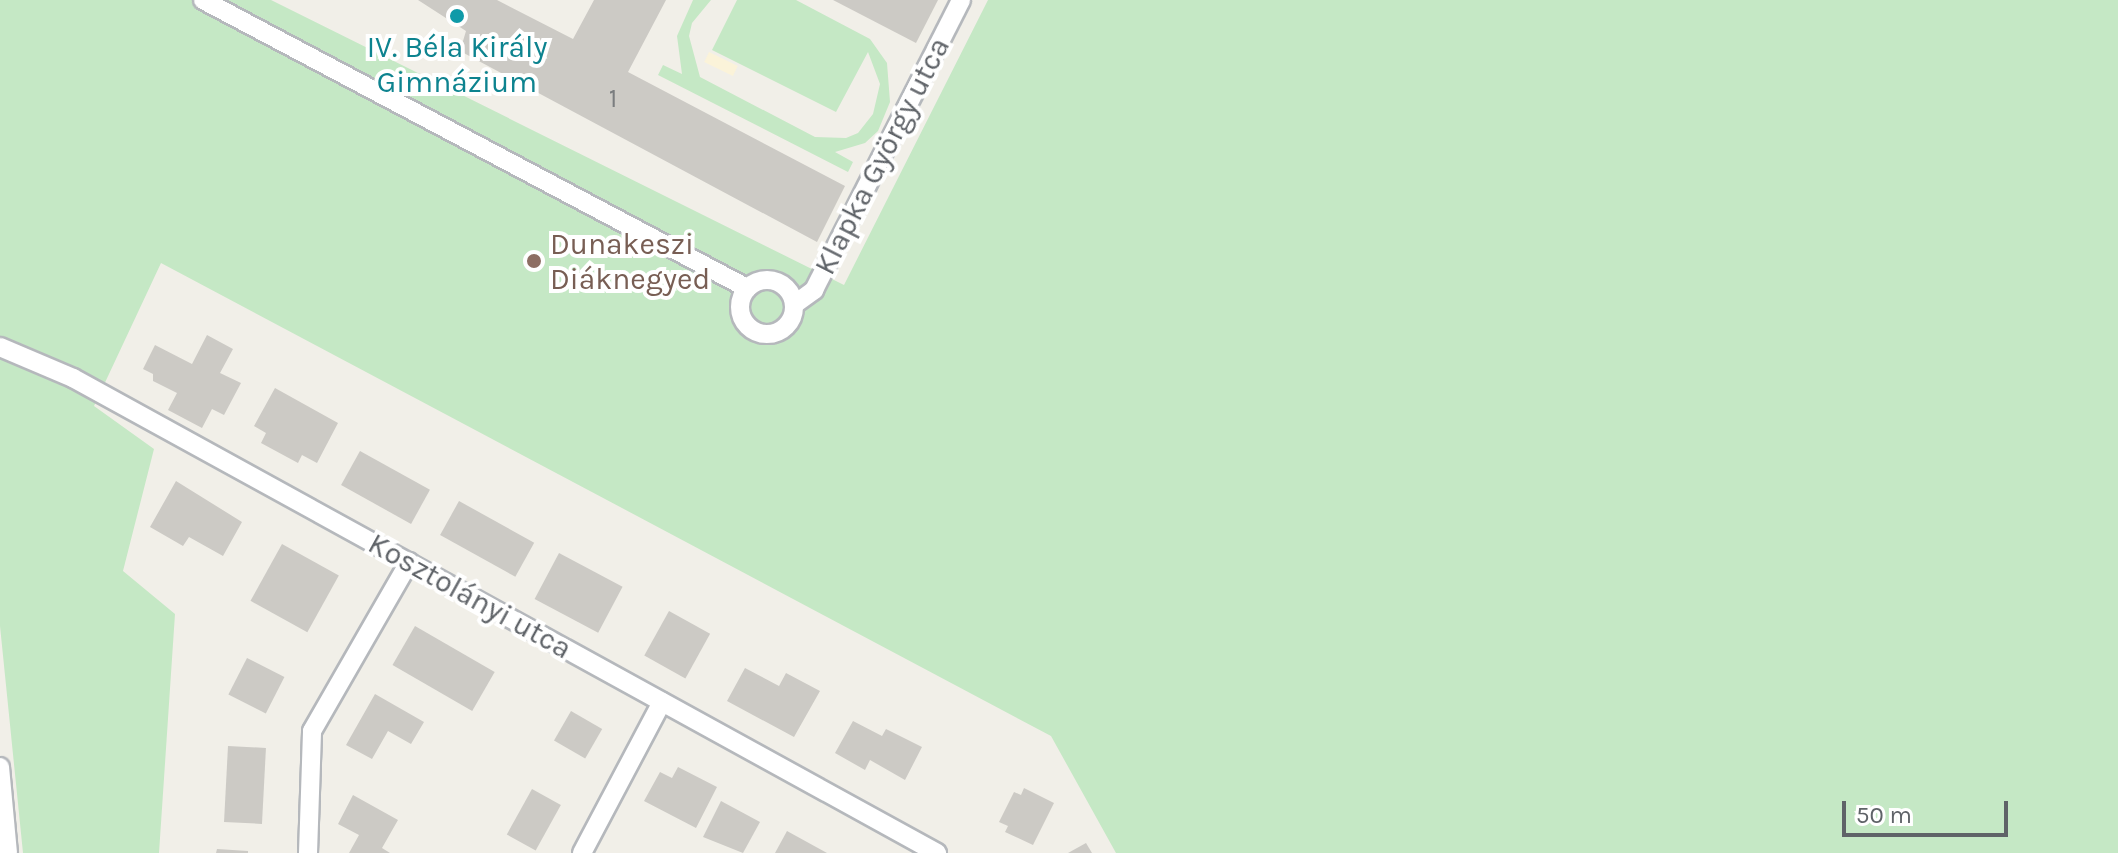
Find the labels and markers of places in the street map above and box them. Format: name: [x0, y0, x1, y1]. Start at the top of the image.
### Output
marker: IV. Béla Király Gimnázium: [448, 7, 466, 25]
place label: IV. Béla Király Gimnázium: [367, 29, 547, 100]
place label: Dunakeszi Diáknegyed: [550, 226, 710, 296]
marker: Dunakeszi Diáknegyed: [525, 252, 543, 270]

